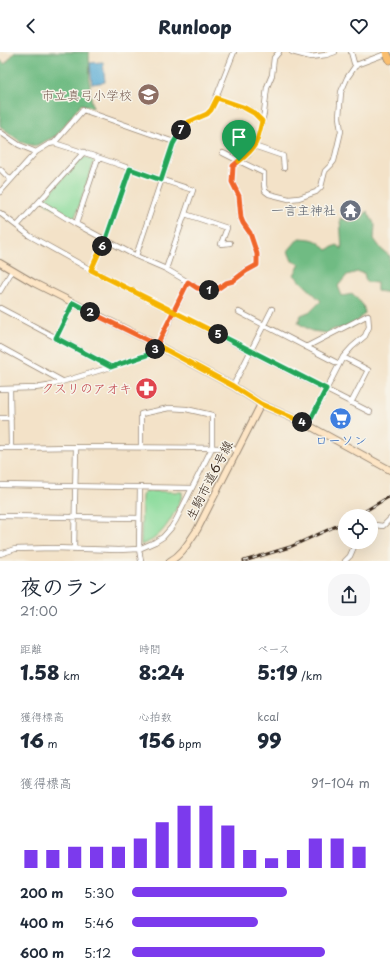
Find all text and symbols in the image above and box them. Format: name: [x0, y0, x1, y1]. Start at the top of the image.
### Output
text: Runloop: [158, 13, 232, 40]
icon: back: [20, 15, 42, 37]
icon: heart: [348, 15, 370, 37]
school or university icon: 市立真弓小学校: [135, 82, 161, 108]
place label: 市立真弓小学校: [41, 85, 132, 104]
pin: 7: [171, 120, 191, 140]
pin: [222, 120, 256, 161]
text: 7: [178, 121, 184, 138]
icon: arrive: [228, 126, 250, 148]
temple icon: 一言主神社: [338, 197, 364, 223]
place label: 一言主神社: [271, 200, 336, 219]
pin: 6: [92, 236, 112, 256]
text: 6: [98, 237, 106, 254]
pin: 1: [199, 280, 219, 300]
text: 1: [206, 281, 212, 298]
pin: 2: [80, 302, 100, 322]
text: 2: [86, 303, 94, 320]
pin: 5: [208, 324, 228, 344]
text: 5: [214, 325, 222, 342]
pin: 3: [145, 339, 165, 359]
text: 3: [151, 340, 159, 357]
pharmacy icon: クスリのアオキ: [134, 375, 160, 401]
place label: クスリのアオキ: [41, 378, 132, 397]
supermarket icon: ローソン: [328, 405, 354, 431]
pin: 4: [292, 412, 312, 432]
text: 4: [298, 413, 306, 430]
place label: ローソン: [315, 430, 367, 449]
street label: 生駒市道6号線: [180, 436, 237, 523]
map controls: [338, 509, 378, 549]
button: locate: [338, 509, 378, 549]
text: 夜のラン: [20, 569, 108, 602]
button: share: [328, 574, 370, 616]
text: 21:00: [20, 601, 58, 620]
text: 距離: [20, 640, 42, 657]
text: 時間: [139, 640, 161, 657]
text: ペース: [257, 640, 290, 657]
text: 1.58: [20, 657, 60, 687]
text: 8:24: [139, 657, 184, 687]
text: 5:19: [257, 657, 298, 687]
text: km: [60, 667, 80, 684]
text: /km: [298, 667, 322, 684]
text: 獲得標高: [20, 708, 64, 725]
text: 心拍数: [139, 708, 172, 725]
text: kcal: [257, 708, 279, 725]
text: 16: [20, 725, 44, 755]
text: 156: [139, 725, 175, 755]
text: 99: [257, 725, 282, 755]
text: m: [44, 735, 57, 752]
text: bpm: [175, 735, 202, 752]
text: 獲得標高: [20, 773, 72, 792]
text: 91–104 m: [311, 773, 370, 792]
text: 200 m: [20, 883, 64, 902]
text: 5:30: [84, 883, 114, 902]
text: 400 m: [20, 913, 64, 932]
text: 5:46: [84, 913, 114, 932]
text: 600 m: [20, 943, 64, 962]
text: 5:12: [84, 943, 111, 962]

